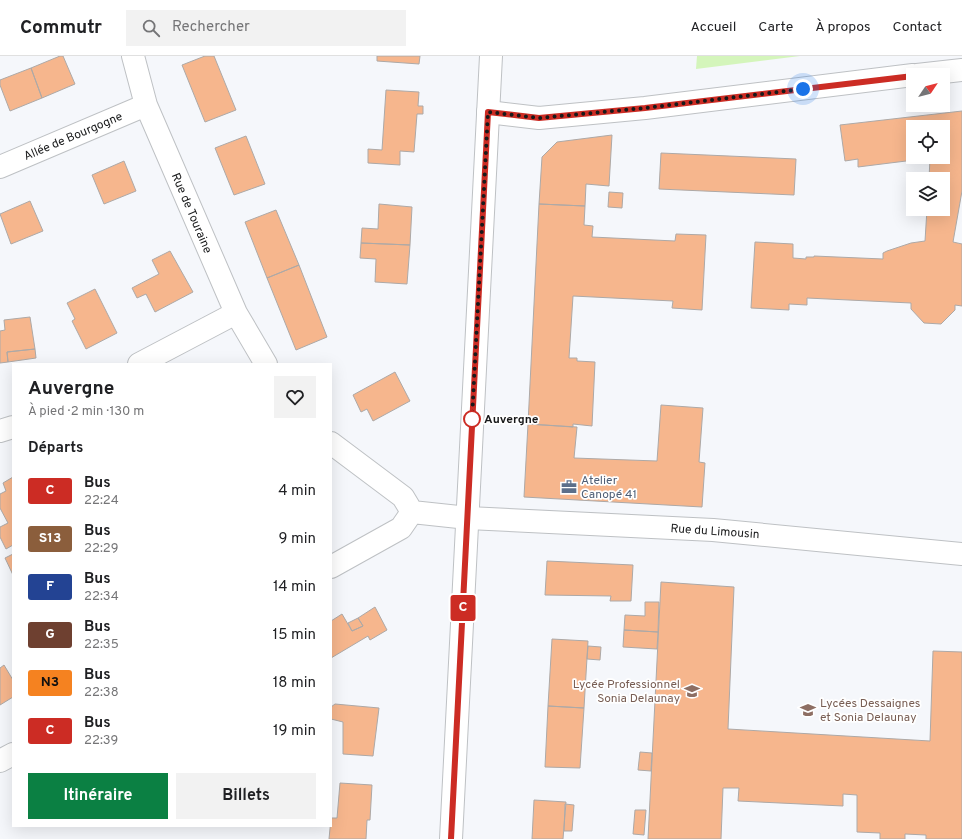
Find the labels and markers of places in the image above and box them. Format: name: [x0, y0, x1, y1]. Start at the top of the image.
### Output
marker: Auvergne: [463, 410, 481, 428]
place label: Auvergne: [484, 412, 539, 428]
place label: Atelier Canopé 41: [581, 473, 637, 503]
office icon: Atelier Canopé 41: [560, 478, 578, 496]
place label: Lycée Professionnel Sonia Delaunay: [573, 677, 680, 707]
school or university icon: Lycée Professionnel Sonia Delaunay: [683, 682, 701, 700]
place label: Lycées Dessaignes et Sonia Delaunay: [820, 696, 921, 726]
school or university icon: Lycées Dessaignes et Sonia Delaunay: [799, 701, 817, 719]

